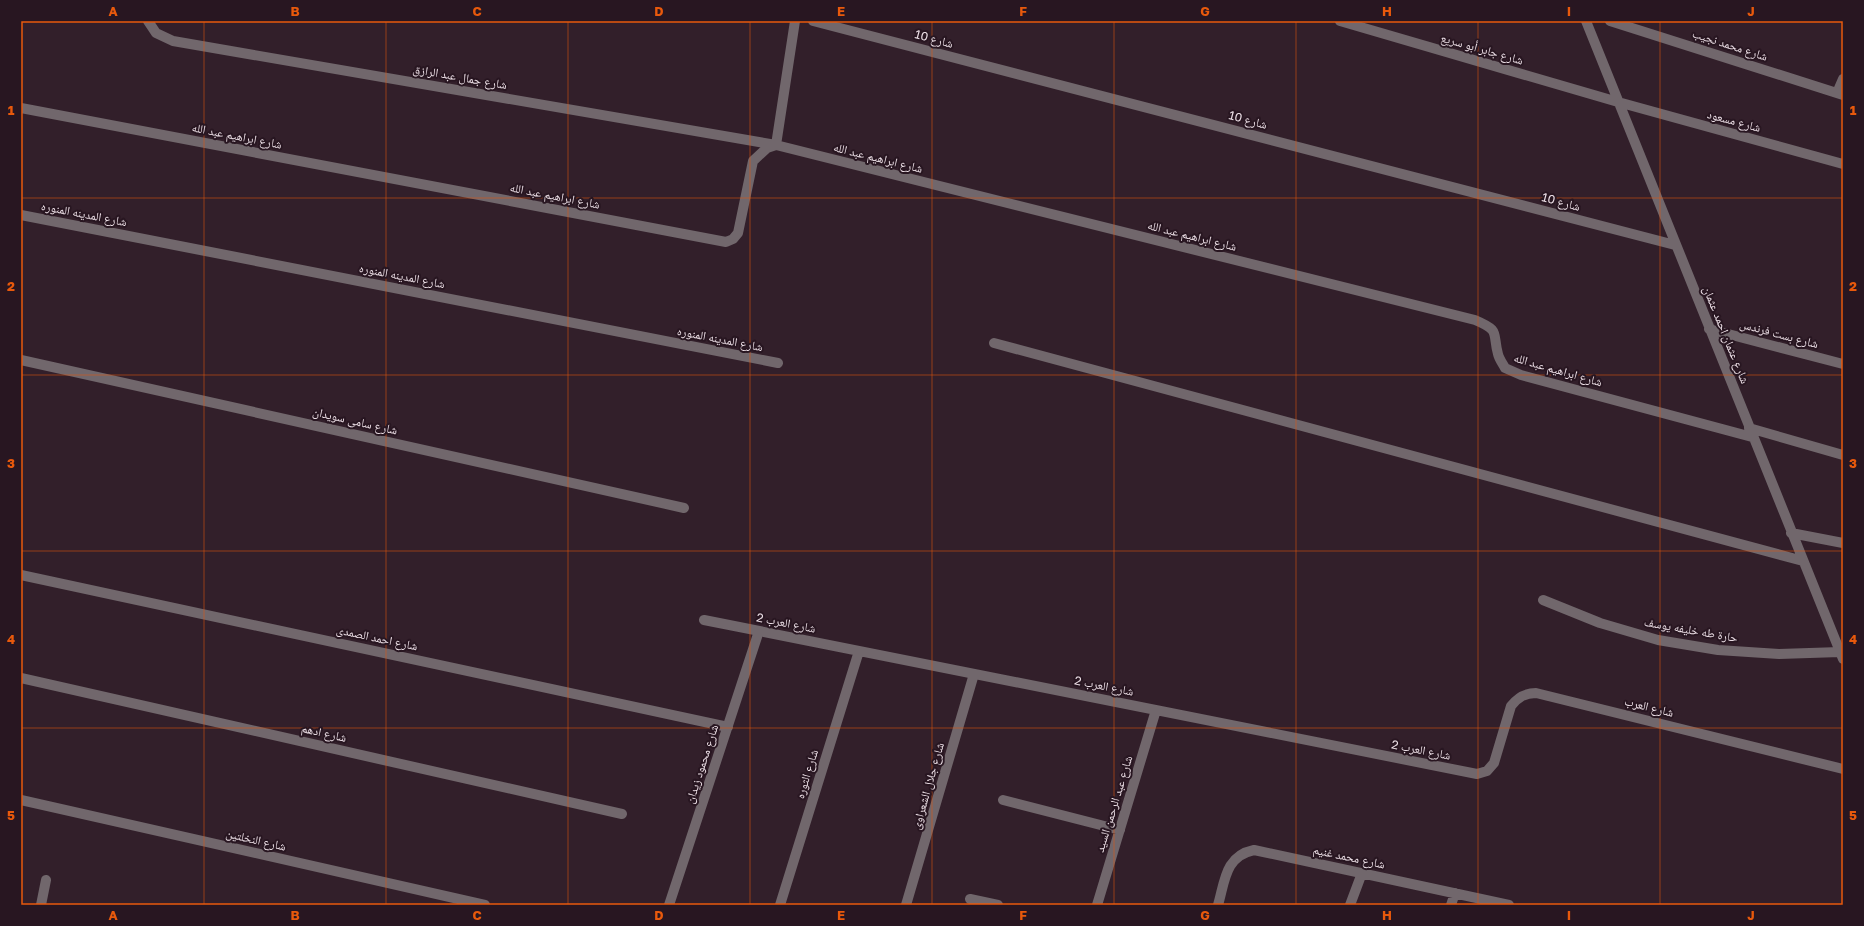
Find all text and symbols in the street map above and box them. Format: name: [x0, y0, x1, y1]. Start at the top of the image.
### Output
text: A: [108, 3, 118, 19]
text: B: [290, 3, 300, 19]
text: C: [472, 3, 482, 19]
text: D: [654, 3, 664, 19]
text: E: [837, 3, 845, 19]
text: F: [1019, 3, 1027, 19]
text: G: [1200, 3, 1210, 19]
text: H: [1382, 3, 1392, 19]
text: I: [1567, 3, 1571, 19]
text: J: [1747, 3, 1755, 19]
street label: شارع محمد نجيب: [1690, 25, 1770, 65]
street label: شارع 10: [913, 26, 955, 52]
street label: شارع جابر أبو سريع: [1439, 30, 1525, 68]
street label: شارع جمال عبد الرازق: [412, 61, 508, 93]
text: 1: [8, 102, 15, 118]
text: 1: [1850, 102, 1857, 118]
street label: شارع مسعود: [1705, 106, 1763, 136]
street label: شارع 10: [1227, 107, 1269, 133]
street label: شارع ابراهيم عبد الله: [191, 119, 284, 153]
street label: شارع ابراهيم عبد الله: [832, 139, 924, 177]
street label: شارع ابراهيم عبد الله: [509, 179, 602, 213]
street label: شارع 10: [1540, 189, 1582, 215]
street label: شارع المدينه المنوره: [40, 198, 128, 230]
street label: شارع ابراهيم عبد الله: [1146, 217, 1238, 255]
street label: شارع المدينه المنوره: [358, 260, 446, 292]
text: 2: [7, 278, 15, 294]
text: 2: [1849, 278, 1857, 294]
street label: شارع عثمان احمد عثمان: [1699, 284, 1753, 386]
street label: شارع بست فرندس: [1738, 316, 1820, 352]
street label: شارع المدينه المنوره: [676, 323, 764, 355]
street label: شارع ابراهيم عبد الله: [1512, 350, 1604, 390]
street label: شارع سامى سويدان: [311, 403, 399, 439]
text: 3: [7, 455, 15, 471]
text: 3: [1849, 455, 1857, 471]
street label: شارع العرب 2: [755, 609, 817, 637]
street label: حارة طه خليفه يوسف: [1643, 614, 1739, 645]
street label: شارع احمد الصمدى: [335, 622, 419, 654]
text: 4: [7, 631, 15, 647]
text: 4: [1849, 631, 1857, 647]
street label: شارع العرب 2: [1073, 672, 1135, 700]
street label: شارع العرب: [1623, 693, 1675, 721]
street label: شارع ادهم: [300, 720, 348, 746]
street label: شارع محمود زيدان: [682, 722, 722, 806]
street label: شارع العرب 2: [1390, 736, 1452, 764]
street label: شارع جلال الشعراوى: [908, 740, 948, 831]
street label: شارع الثوره: [792, 747, 822, 801]
street label: شارع عبد الرحمن السيد: [1092, 754, 1136, 854]
text: 5: [7, 807, 15, 823]
text: 5: [1849, 807, 1857, 823]
street label: شارع النخلتين: [224, 825, 288, 855]
street label: شارع محمد غنيم: [1312, 842, 1387, 872]
text: A: [108, 907, 118, 923]
text: B: [290, 907, 300, 923]
text: C: [472, 907, 482, 923]
text: D: [654, 907, 664, 923]
text: E: [837, 907, 845, 923]
text: F: [1019, 907, 1027, 923]
text: G: [1200, 907, 1210, 923]
text: H: [1382, 907, 1392, 923]
text: I: [1567, 907, 1571, 923]
text: J: [1747, 907, 1755, 923]

